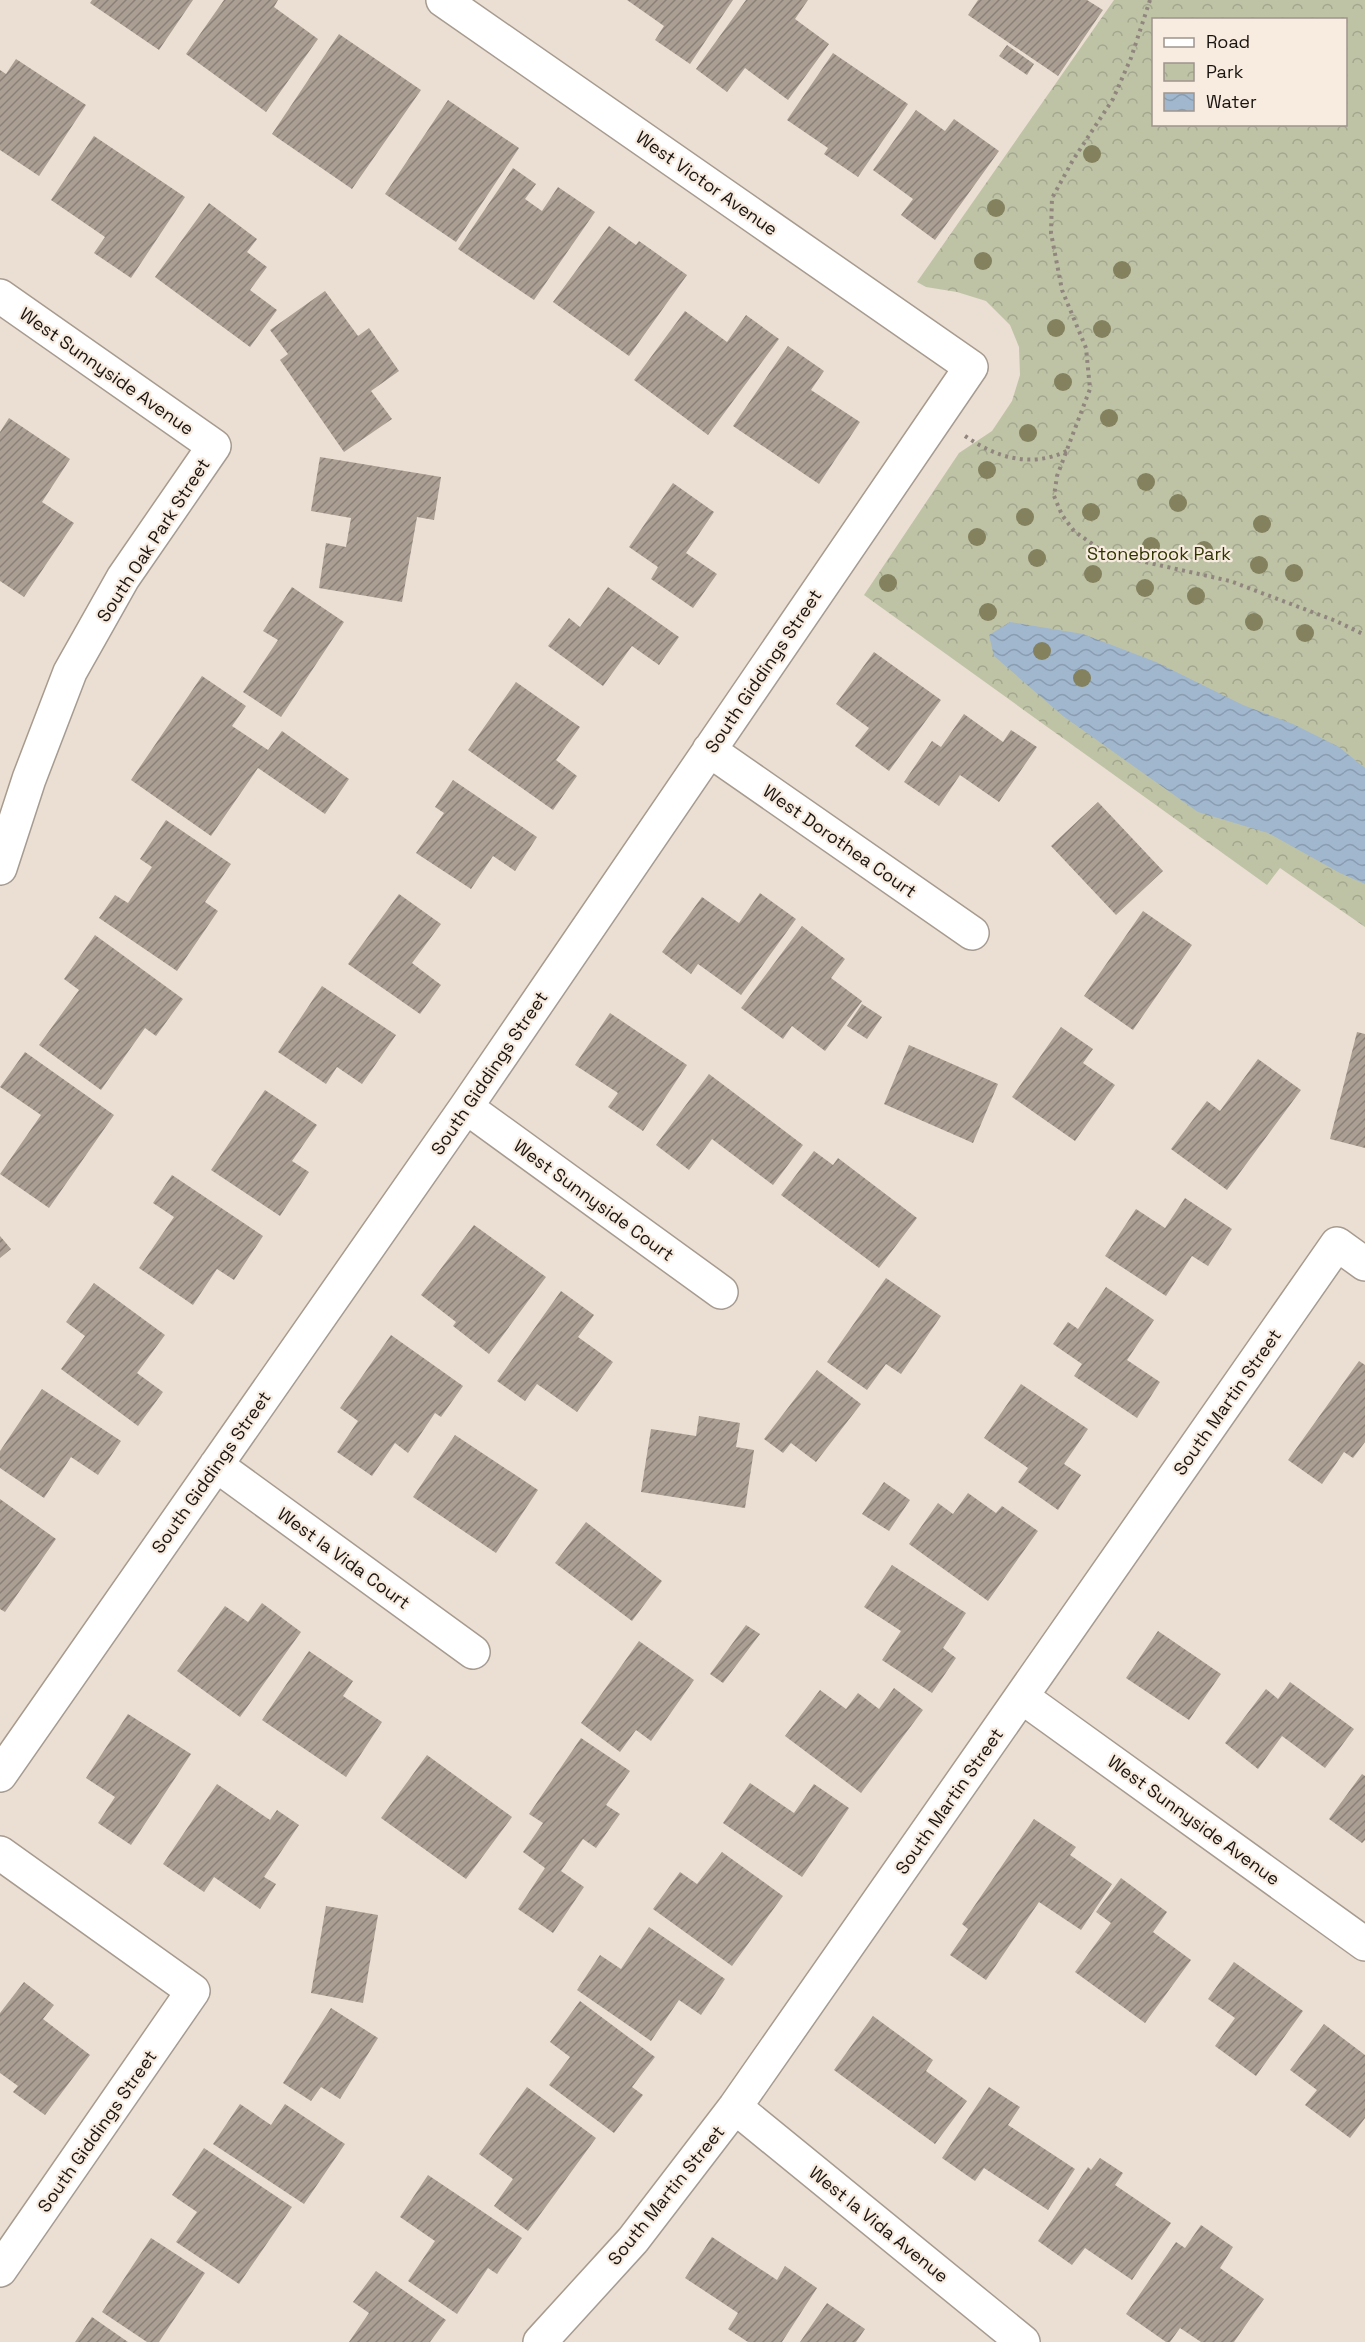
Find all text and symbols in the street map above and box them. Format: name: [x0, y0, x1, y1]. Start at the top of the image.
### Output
legend: [1152, 18, 1347, 126]
text: Road: [1206, 30, 1250, 53]
text: Park: [1206, 60, 1244, 83]
text: Water: [1206, 90, 1257, 113]
street label: West Victor Avenue: [632, 125, 782, 241]
street label: West Sunnyside Avenue: [15, 302, 199, 440]
street label: South Oak Park Street: [91, 454, 215, 626]
park label: Stonebrook Park: [1087, 542, 1231, 565]
street label: South Giddings Street: [700, 585, 826, 757]
street label: West Dorothea Court: [759, 779, 921, 903]
street label: South Giddings Street: [426, 987, 552, 1159]
street label: West Sunnyside Court: [509, 1134, 679, 1266]
street label: South Martin Street: [1168, 1324, 1286, 1480]
street label: South Giddings Street: [146, 1386, 276, 1558]
street label: West la Vida Court: [273, 1502, 415, 1614]
street label: South Martin Street: [890, 1723, 1008, 1879]
street label: West Sunnyside Avenue: [1103, 1750, 1285, 1890]
street label: South Giddings Street: [32, 2045, 162, 2217]
street label: South Martin Street: [603, 2120, 729, 2270]
street label: West la Vida Avenue: [805, 2161, 953, 2287]

